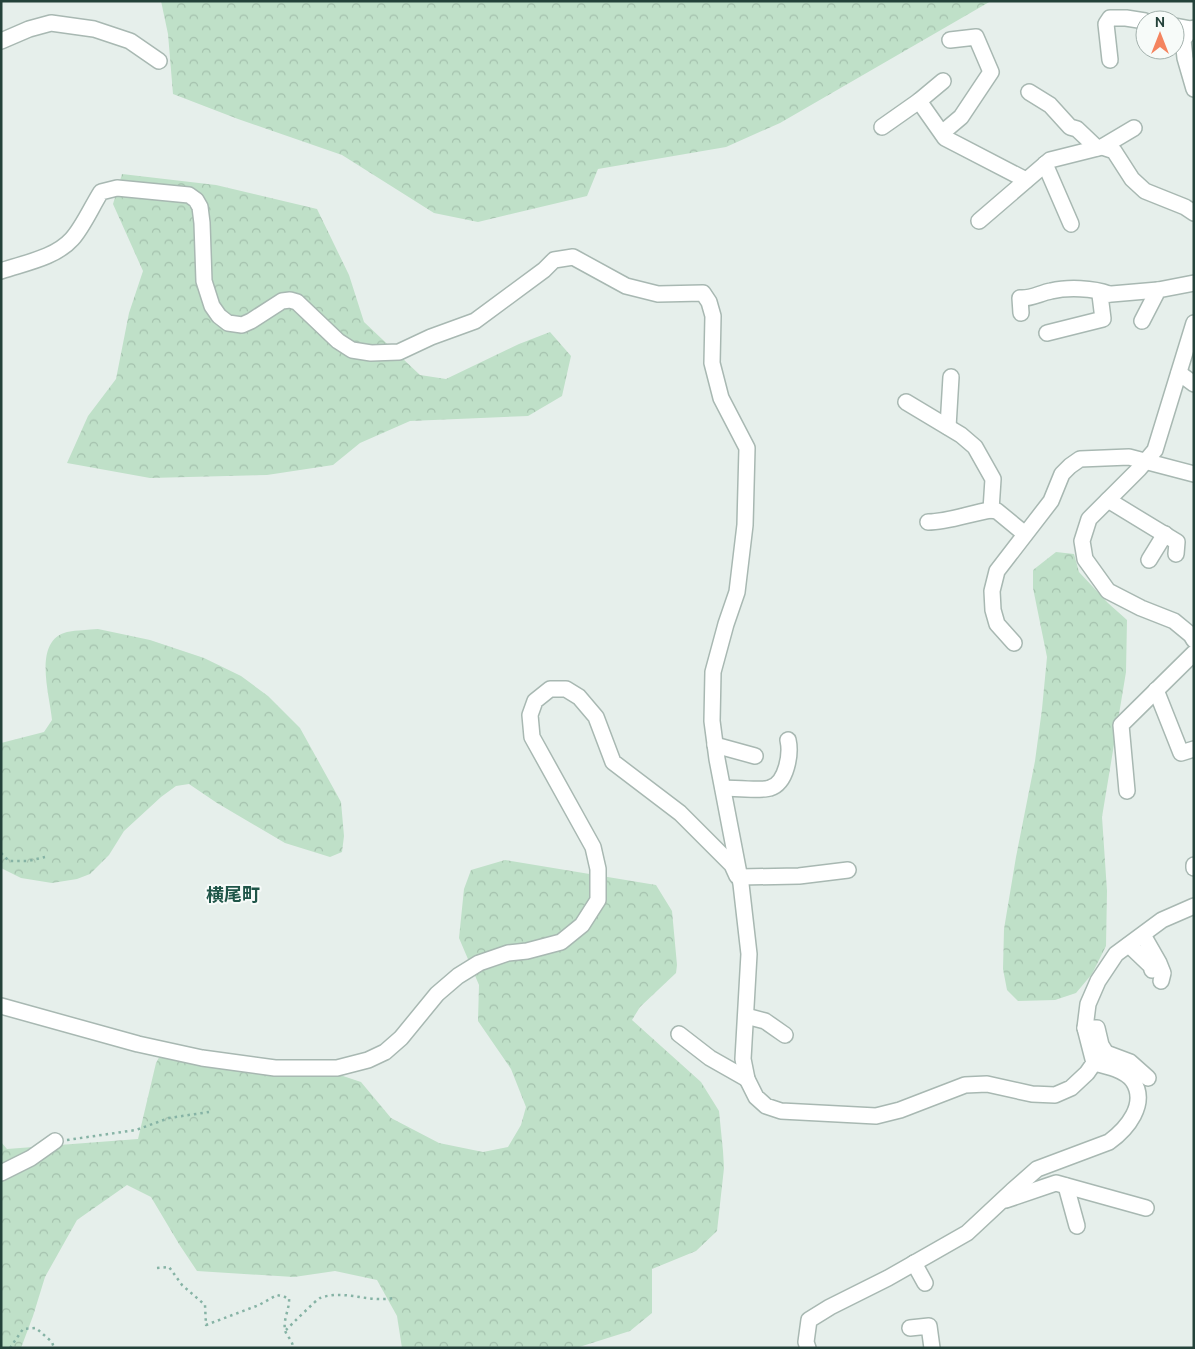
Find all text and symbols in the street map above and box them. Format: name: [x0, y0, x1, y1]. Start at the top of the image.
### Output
north arrow: [1135, 10, 1185, 60]
text: N: [1155, 14, 1165, 30]
district label: 横尾町: [206, 884, 260, 904]

